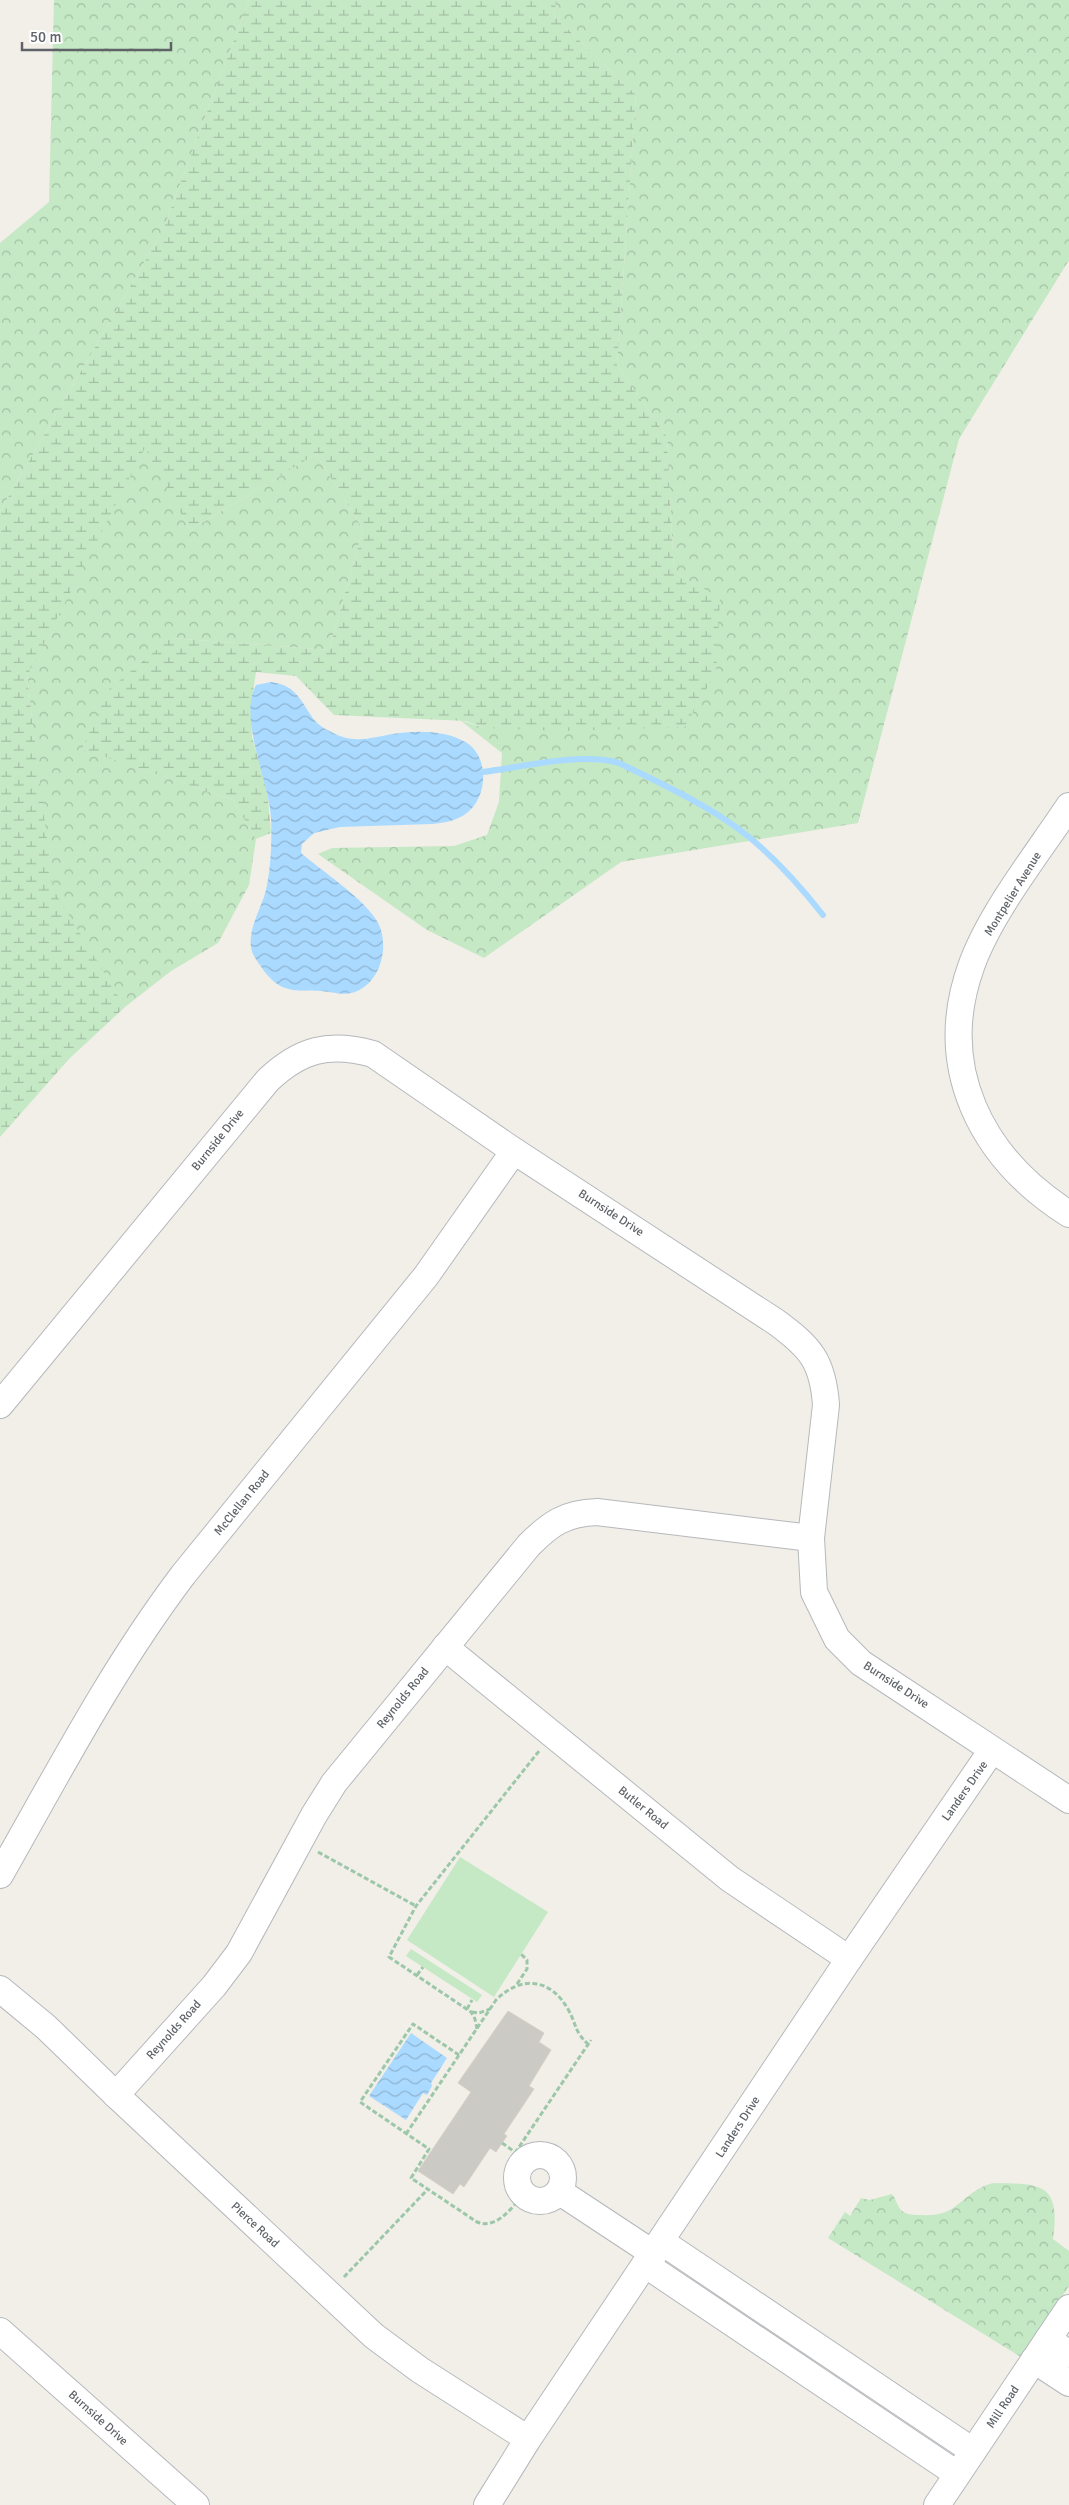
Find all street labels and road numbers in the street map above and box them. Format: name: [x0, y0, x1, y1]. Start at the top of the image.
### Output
street label: Montpelier Avenue: [981, 849, 1045, 939]
street label: Burnside Drive: [189, 1106, 247, 1174]
street label: Burnside Drive: [575, 1186, 647, 1240]
street label: McClellan Road: [211, 1467, 273, 1539]
street label: Burnside Drive: [860, 1658, 932, 1712]
street label: Reynolds Road: [374, 1664, 432, 1732]
street label: Landers Drive: [939, 1758, 991, 1824]
street label: Butler Road: [615, 1783, 671, 1833]
street label: Reynolds Road: [143, 1997, 205, 2063]
street label: Landers Drive: [713, 2093, 763, 2161]
street label: Pierce Road: [228, 2199, 282, 2251]
street label: Mill Road: [983, 2383, 1023, 2431]
street label: Burnside Drive: [65, 2387, 131, 2449]

